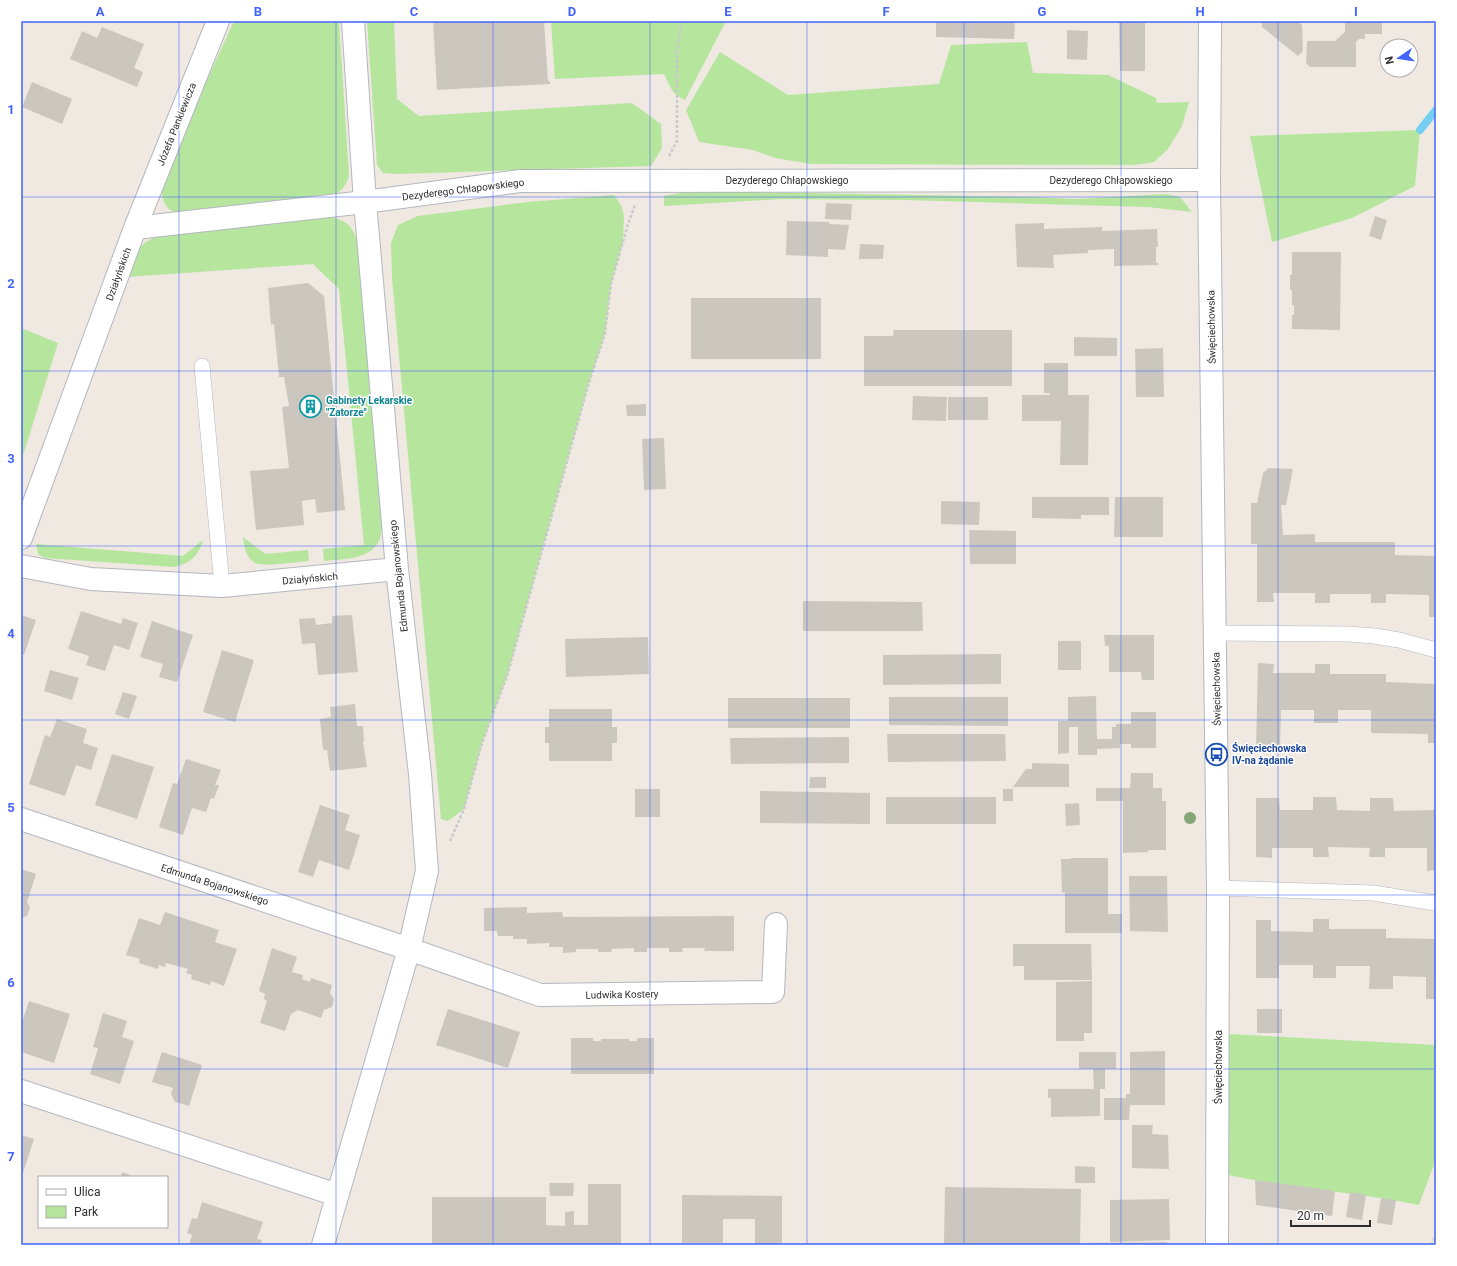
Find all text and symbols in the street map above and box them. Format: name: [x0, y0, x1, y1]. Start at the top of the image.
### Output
text: A: [96, 4, 105, 19]
text: B: [254, 4, 262, 19]
text: C: [410, 4, 419, 19]
text: D: [568, 4, 576, 19]
text: E: [724, 4, 732, 19]
text: F: [882, 4, 890, 19]
text: G: [1038, 4, 1047, 19]
text: H: [1195, 4, 1205, 19]
text: I: [1354, 4, 1358, 19]
north arrow: [1379, 38, 1419, 78]
text: N: [1382, 55, 1397, 65]
street label: Józefa Pankiewicza: [155, 81, 198, 167]
text: 1: [7, 102, 15, 117]
street label: Dezyderego Chłapowskiego: [725, 175, 849, 186]
street label: Dezyderego Chłapowskiego: [1049, 175, 1173, 186]
street label: Dezyderego Chłapowskiego: [401, 177, 525, 202]
street label: Działyńskich: [104, 246, 133, 302]
text: 2: [7, 276, 15, 291]
street label: Święciechowska: [1204, 290, 1218, 364]
building icon: Gabinety Lekarskie "Zatorze": [297, 393, 323, 419]
place label: Gabinety Lekarskie "Zatorze": [326, 395, 413, 418]
text: 3: [7, 451, 15, 466]
street label: Edmunda Bojanowskiego: [387, 519, 410, 632]
street label: Działyńskich: [282, 571, 338, 586]
text: 4: [7, 626, 15, 641]
street label: Święciechowska: [1209, 652, 1223, 726]
bus stop icon: Święciechowska IV-na żądanie: [1204, 741, 1230, 767]
place label: Święciechowska IV-na żądanie: [1232, 742, 1307, 766]
text: 5: [7, 800, 15, 815]
street label: Edmunda Bojanowskiego: [160, 862, 270, 907]
text: 6: [7, 975, 15, 990]
street label: Ludwika Kostery: [585, 988, 659, 1001]
street label: Święciechowska: [1212, 1030, 1224, 1104]
text: 7: [7, 1149, 15, 1164]
legend: [38, 1176, 168, 1228]
text: Ulica: [74, 1185, 100, 1199]
scale bar: [1291, 1202, 1370, 1228]
text: Park: [74, 1205, 99, 1219]
text: 20 m: [1297, 1209, 1324, 1223]

